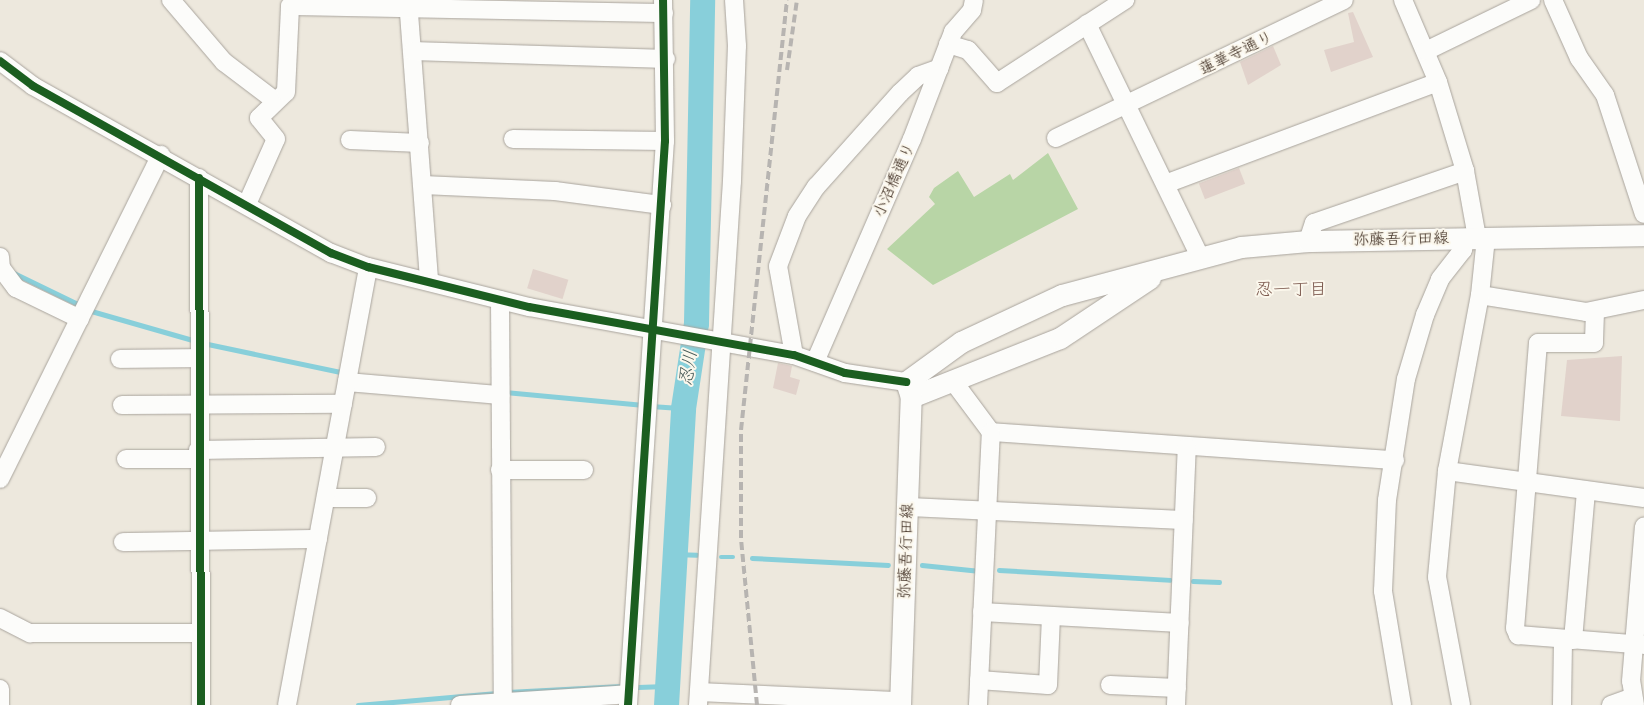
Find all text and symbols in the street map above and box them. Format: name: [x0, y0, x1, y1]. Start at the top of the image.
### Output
street label: 蓮華寺通り: [1196, 27, 1276, 79]
street label: 小沼橋通り: [869, 140, 919, 220]
street label: 弥藤吾行田線: [1353, 229, 1449, 249]
district label: 忍一丁目: [1255, 279, 1327, 301]
water label: 忍川: [676, 349, 702, 387]
street label: 弥藤吾行田線: [895, 503, 917, 599]

